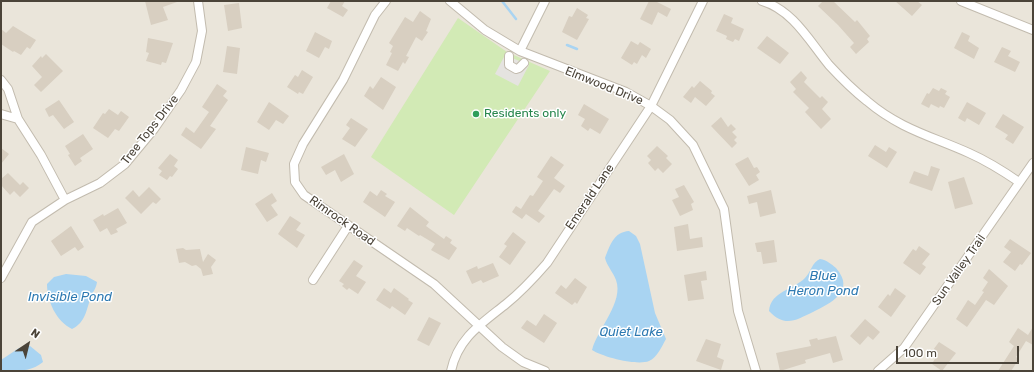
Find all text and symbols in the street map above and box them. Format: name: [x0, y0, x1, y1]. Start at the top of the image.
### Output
street label: Elmwood Drive: [563, 64, 645, 108]
street label: Tree Tops Drive: [118, 92, 182, 168]
place label: Residents only: [484, 107, 566, 121]
marker: Residents only: [471, 109, 481, 119]
street label: Emerald Lane: [563, 161, 617, 233]
street label: Rimrock Road: [306, 193, 378, 249]
street label: Sun Valley Trail: [929, 232, 989, 308]
water label: Blue Heron Pond: [787, 268, 859, 299]
water label: Invisible Pond: [28, 289, 112, 305]
north arrow: [8, 324, 48, 364]
water label: Quiet Lake: [599, 324, 663, 340]
text: N: [28, 326, 42, 341]
scale bar: [898, 338, 1021, 364]
text: 100 m: [903, 346, 937, 360]

